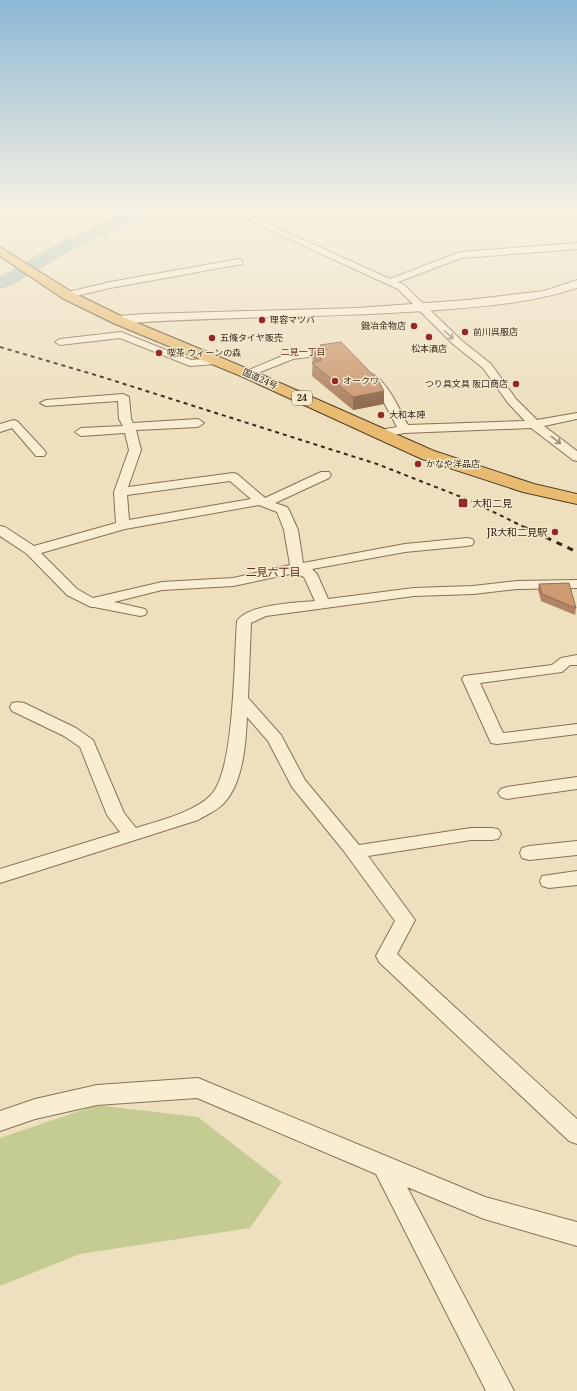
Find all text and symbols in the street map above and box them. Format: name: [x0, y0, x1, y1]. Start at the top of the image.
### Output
place label: 理容マツバ: [270, 313, 315, 326]
marker: 理容マツバ: [257, 315, 267, 325]
place label: 鍛冶金物店: [361, 319, 406, 332]
marker: 鍛冶金物店: [409, 321, 419, 331]
place label: 前川呉服店: [473, 325, 518, 338]
marker: 前川呉服店: [460, 327, 470, 337]
one-way arrow: [444, 330, 454, 339]
place label: 五條タイヤ販売: [220, 331, 283, 344]
marker: 松本酒店: [424, 332, 434, 342]
marker: 五條タイヤ販売: [207, 333, 217, 343]
place label: 松本酒店: [411, 342, 447, 355]
district label: 二見一丁目: [280, 345, 326, 358]
place label: 喫茶 ウィーンの森: [167, 346, 241, 359]
marker: 喫茶 ウィーンの森: [154, 348, 164, 358]
street label: 国道24号: [241, 365, 280, 392]
place label: オークワ: [343, 374, 379, 387]
marker: オークワ: [330, 376, 340, 386]
place label: つり具文具 阪口商店: [425, 377, 508, 390]
marker: つり具文具 阪口商店: [511, 379, 521, 389]
road number: 24: [292, 391, 312, 405]
place label: 大和本陣: [389, 408, 426, 421]
marker: 大和本陣: [376, 410, 386, 420]
one-way arrow: [551, 436, 562, 444]
place label: かなや洋品店: [426, 457, 480, 470]
marker: かなや洋品店: [413, 459, 423, 469]
place label: 大和二見: [472, 496, 512, 510]
marker: 大和二見: [457, 497, 469, 509]
place label: JR大和二見駅: [486, 525, 548, 539]
marker: JR大和二見駅: [550, 527, 560, 537]
district label: 二見六丁目: [246, 564, 301, 579]

